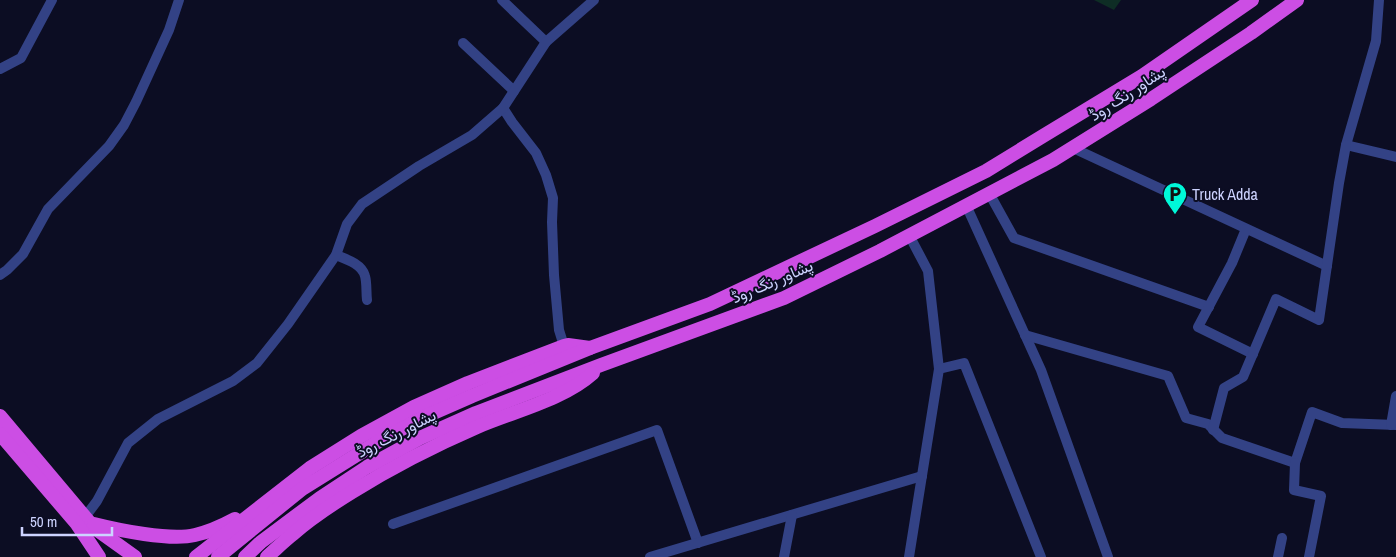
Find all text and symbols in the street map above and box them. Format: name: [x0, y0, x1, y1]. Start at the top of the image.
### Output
street label: پشاور رنگ روڈ: [1085, 60, 1170, 127]
parking icon: Truck Adda: [1162, 181, 1188, 215]
place label: Truck Adda: [1192, 183, 1259, 205]
street label: پشاور رنگ روڈ: [728, 254, 817, 309]
street label: پشاور رنگ روڈ: [352, 404, 440, 463]
scale bar: [22, 504, 112, 536]
text: 50 m: [30, 511, 57, 532]

